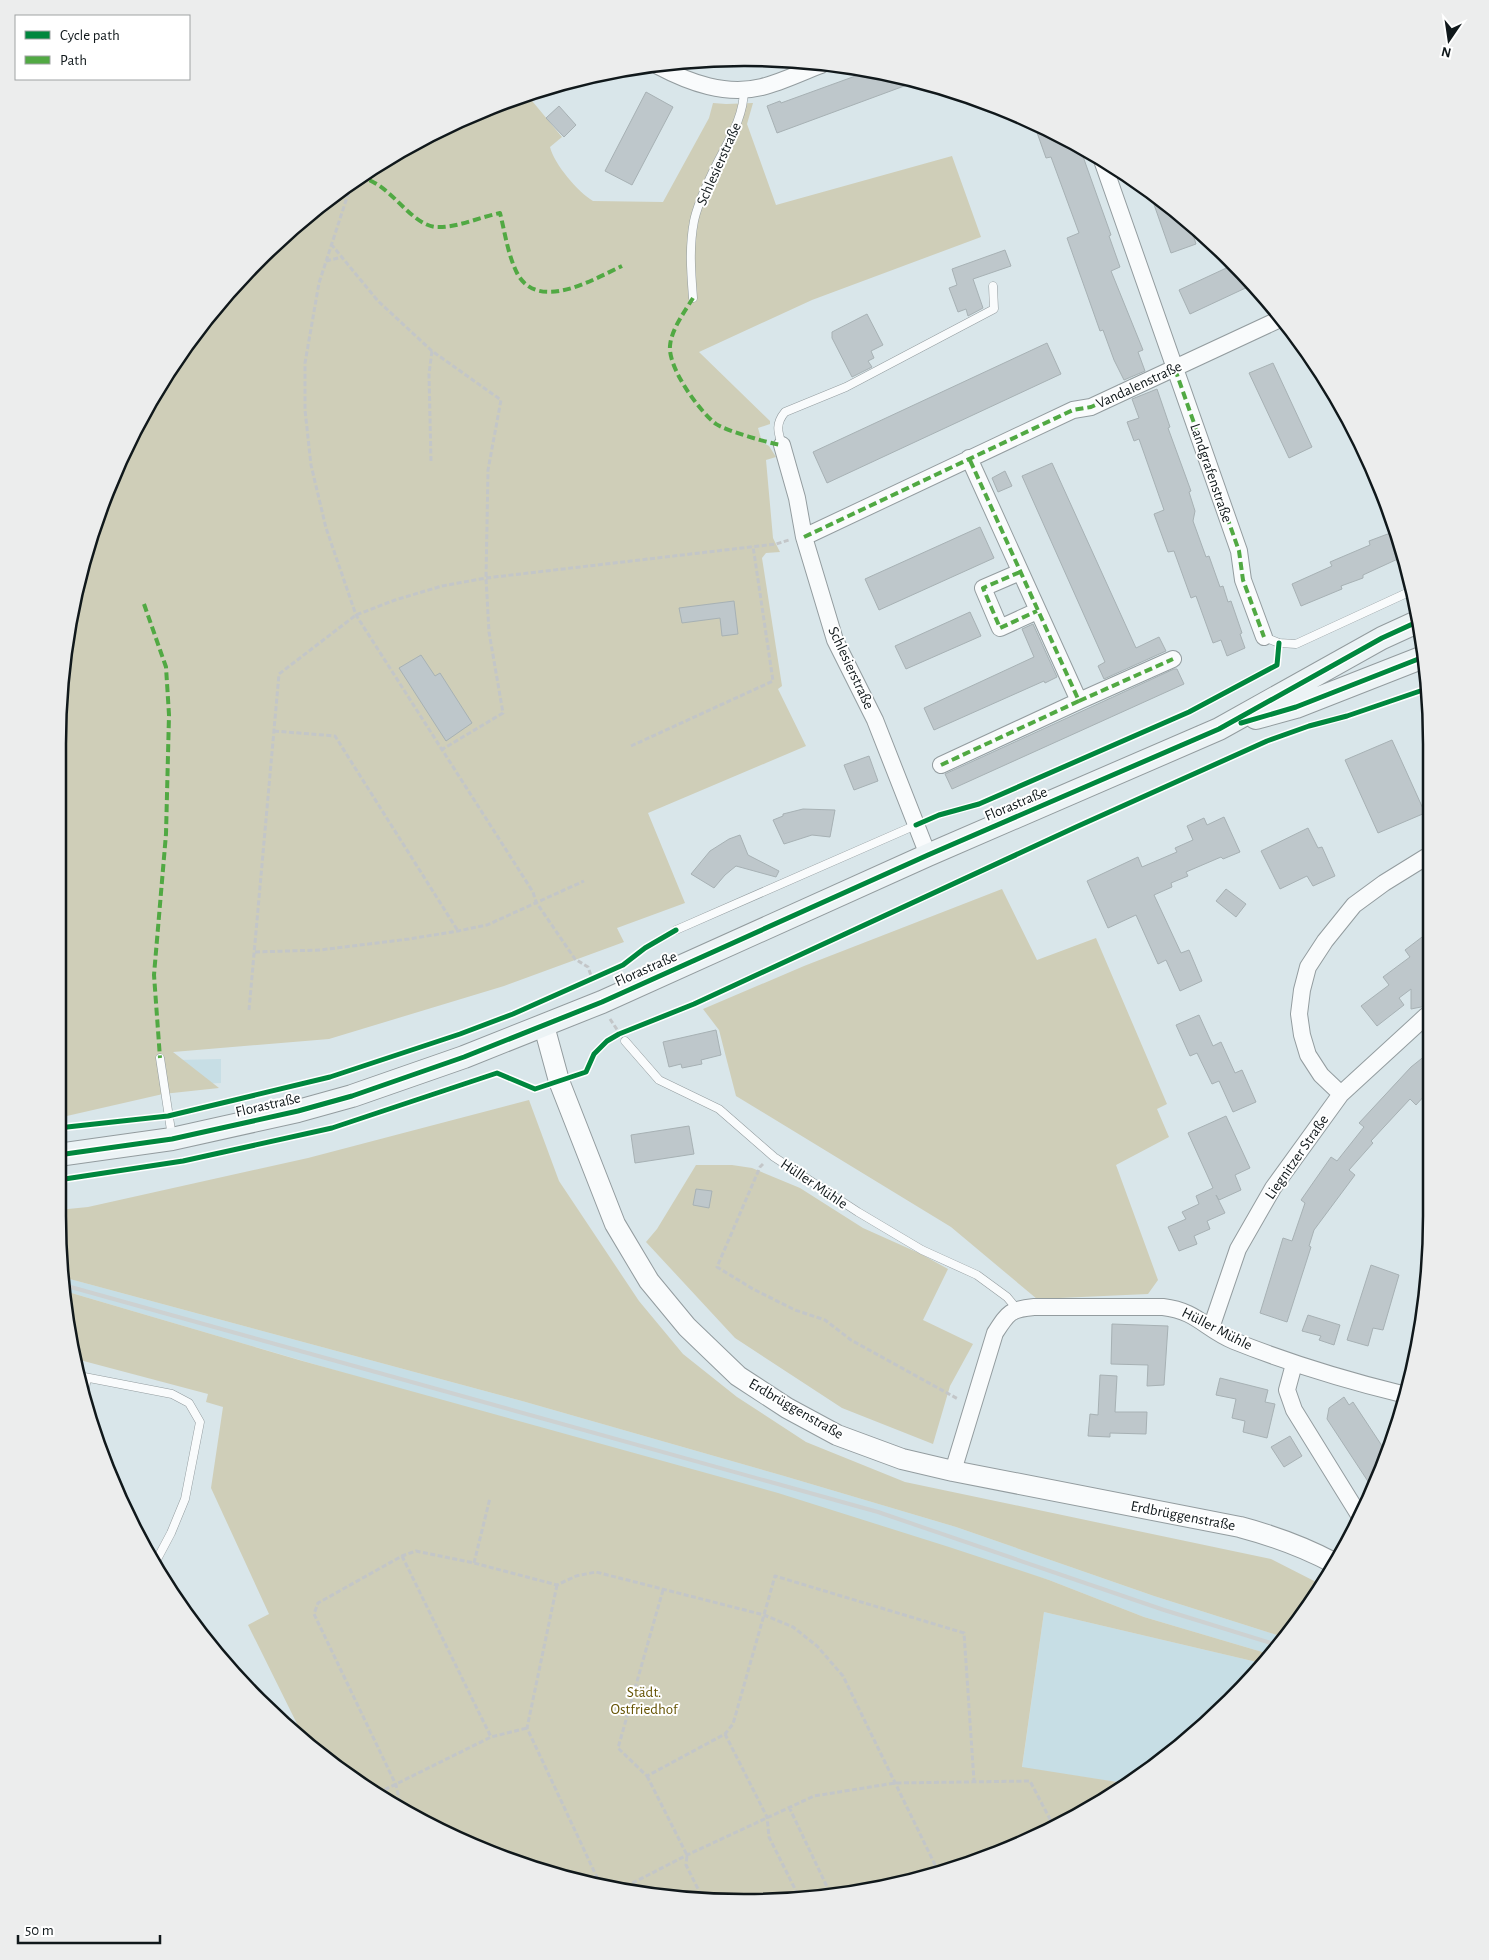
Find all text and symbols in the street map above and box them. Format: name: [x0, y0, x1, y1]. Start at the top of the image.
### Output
legend: [15, 15, 190, 80]
north arrow: [1424, 15, 1474, 65]
text: Cycle path: [60, 28, 120, 43]
text: N: [1440, 44, 1453, 60]
text: Path: [60, 53, 87, 68]
street label: Schlesierstraße: [694, 120, 744, 208]
street label: Vandalenstraße: [1094, 359, 1184, 411]
street label: Landgrafenstraße: [1187, 422, 1235, 524]
street label: Schlesierstraße: [825, 624, 877, 712]
street label: Florastraße: [983, 784, 1049, 824]
street label: Florastraße: [613, 949, 679, 989]
street label: Florastraße: [234, 1090, 302, 1120]
street label: Liegnitzer Straße: [1262, 1112, 1332, 1202]
street label: Hüller Mühle: [778, 1156, 850, 1212]
street label: Hüller Mühle: [1179, 1305, 1255, 1353]
street label: Erdbrüggenstraße: [746, 1376, 846, 1442]
street label: Erdbrüggenstraße: [1129, 1499, 1237, 1534]
park label: Städt. Ostfriedhof: [611, 1685, 679, 1717]
scale bar: [18, 1912, 160, 1944]
text: 50 m: [25, 1923, 54, 1938]

